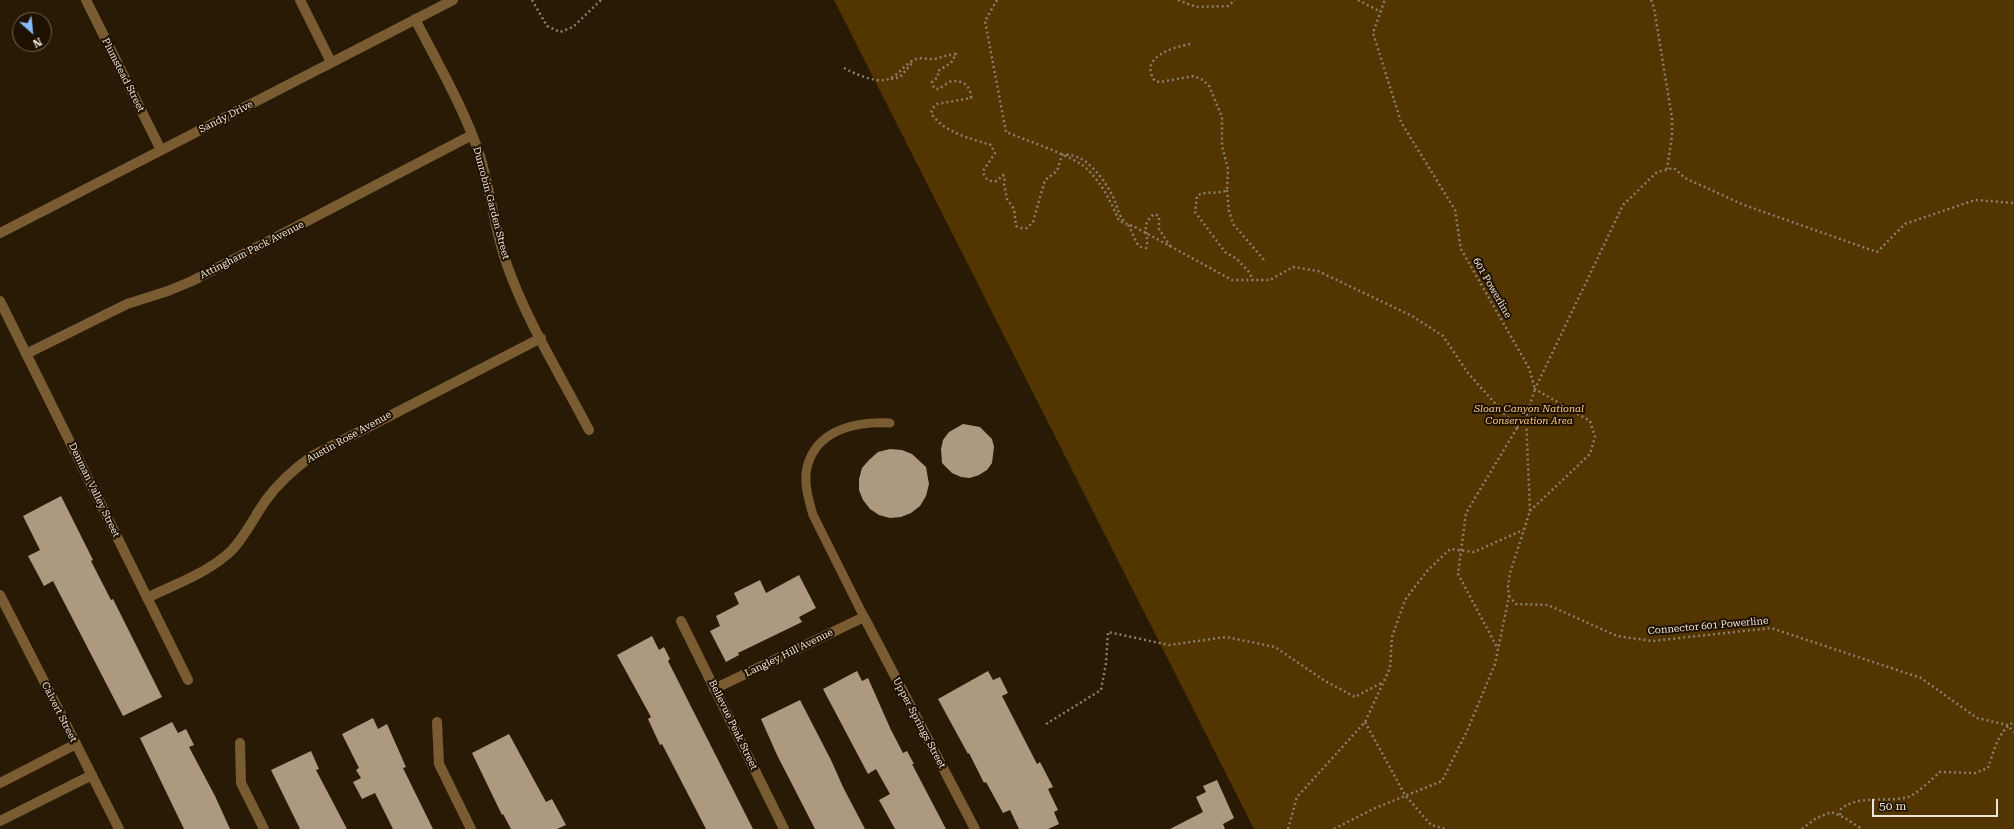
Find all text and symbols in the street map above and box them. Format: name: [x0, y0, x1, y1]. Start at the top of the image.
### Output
north arrow: [12, 12, 52, 52]
text: N: [30, 35, 44, 50]
street label: Plumstead Street: [99, 36, 147, 114]
street label: Sandy Drive: [197, 98, 255, 136]
street label: Dunrobin Garden Street: [470, 145, 512, 261]
street label: Attingham Pack Avenue: [198, 219, 306, 281]
street label: 601 Powerline: [1470, 256, 1514, 320]
park label: Sloan Canyon National Conservation Area: [1474, 403, 1584, 426]
street label: Austin Rose Avenue: [304, 409, 394, 465]
street label: Denman Valley Street: [66, 441, 122, 539]
street label: Connector 601 Powerline: [1647, 615, 1769, 637]
street label: Langley Hill Avenue: [743, 626, 835, 680]
street label: Upper Springs Street: [890, 676, 948, 770]
street label: Bellevue Peak Street: [706, 678, 760, 772]
street label: Calvert Street: [39, 680, 79, 744]
scale bar: [1874, 791, 2000, 817]
text: 50 m: [1879, 799, 1906, 813]

